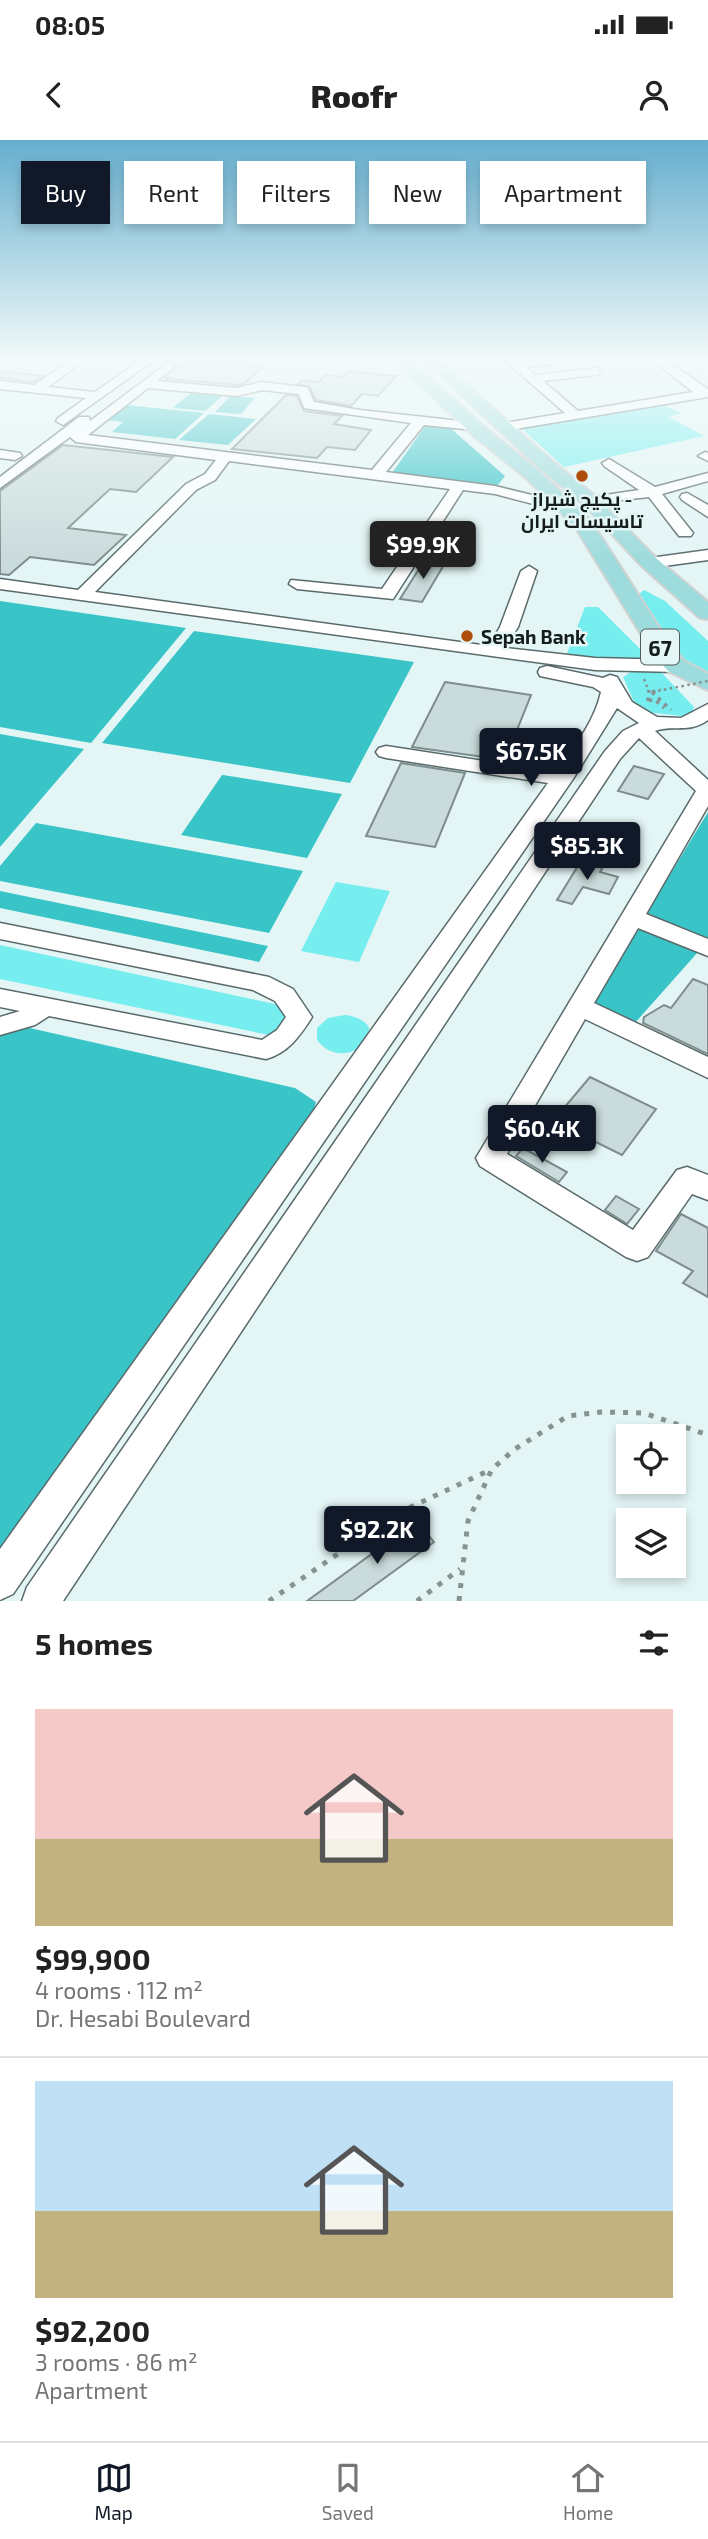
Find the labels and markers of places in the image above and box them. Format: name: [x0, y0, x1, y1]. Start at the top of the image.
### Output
marker: پکیج شیراز - تاسیسات ایران: [574, 468, 590, 484]
place label: پکیج شیراز - تاسیسات ایران: [521, 487, 644, 533]
pin: $99.9K: [366, 522, 480, 581]
place label: Sepah Bank: [481, 625, 586, 648]
marker: Sepah Bank: [459, 628, 475, 644]
pin: $67.5K: [474, 728, 588, 788]
pin: $85.3K: [530, 822, 644, 882]
pin: $60.4K: [485, 1105, 599, 1165]
pin: $92.2K: [320, 1506, 434, 1566]

